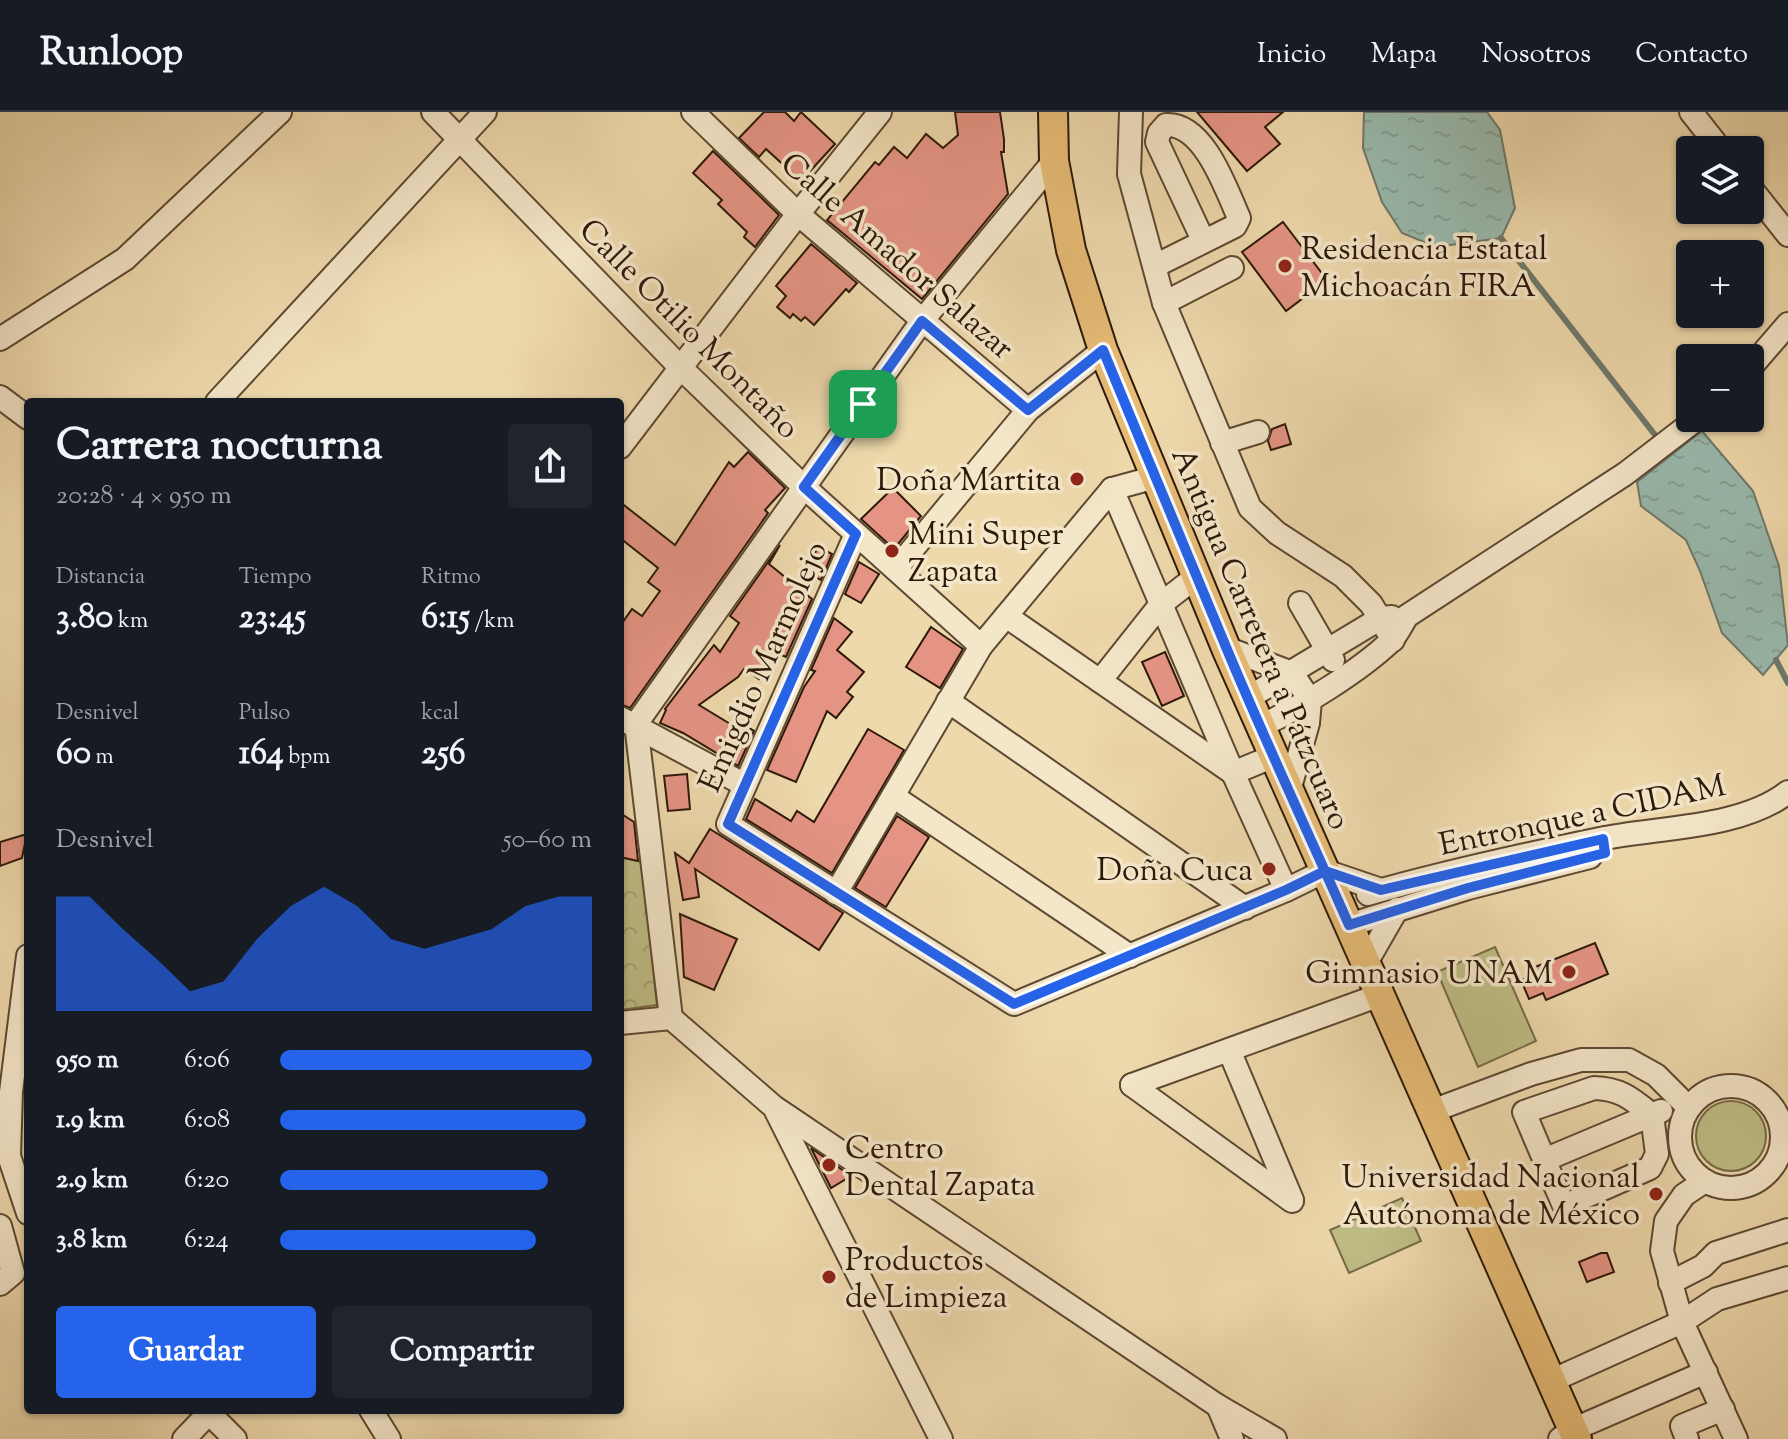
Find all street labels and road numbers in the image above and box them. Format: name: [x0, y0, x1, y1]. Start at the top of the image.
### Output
street label: Calle Amador Salazar: [769, 143, 1023, 372]
street label: Calle Otilio Montaño: [567, 209, 809, 451]
street label: Antigua Carretera a Pátzcuaro: [1158, 441, 1361, 837]
street label: Emigdio Marmolejo: [689, 534, 841, 800]
street label: Entronque a CIDAM: [1435, 764, 1730, 870]

